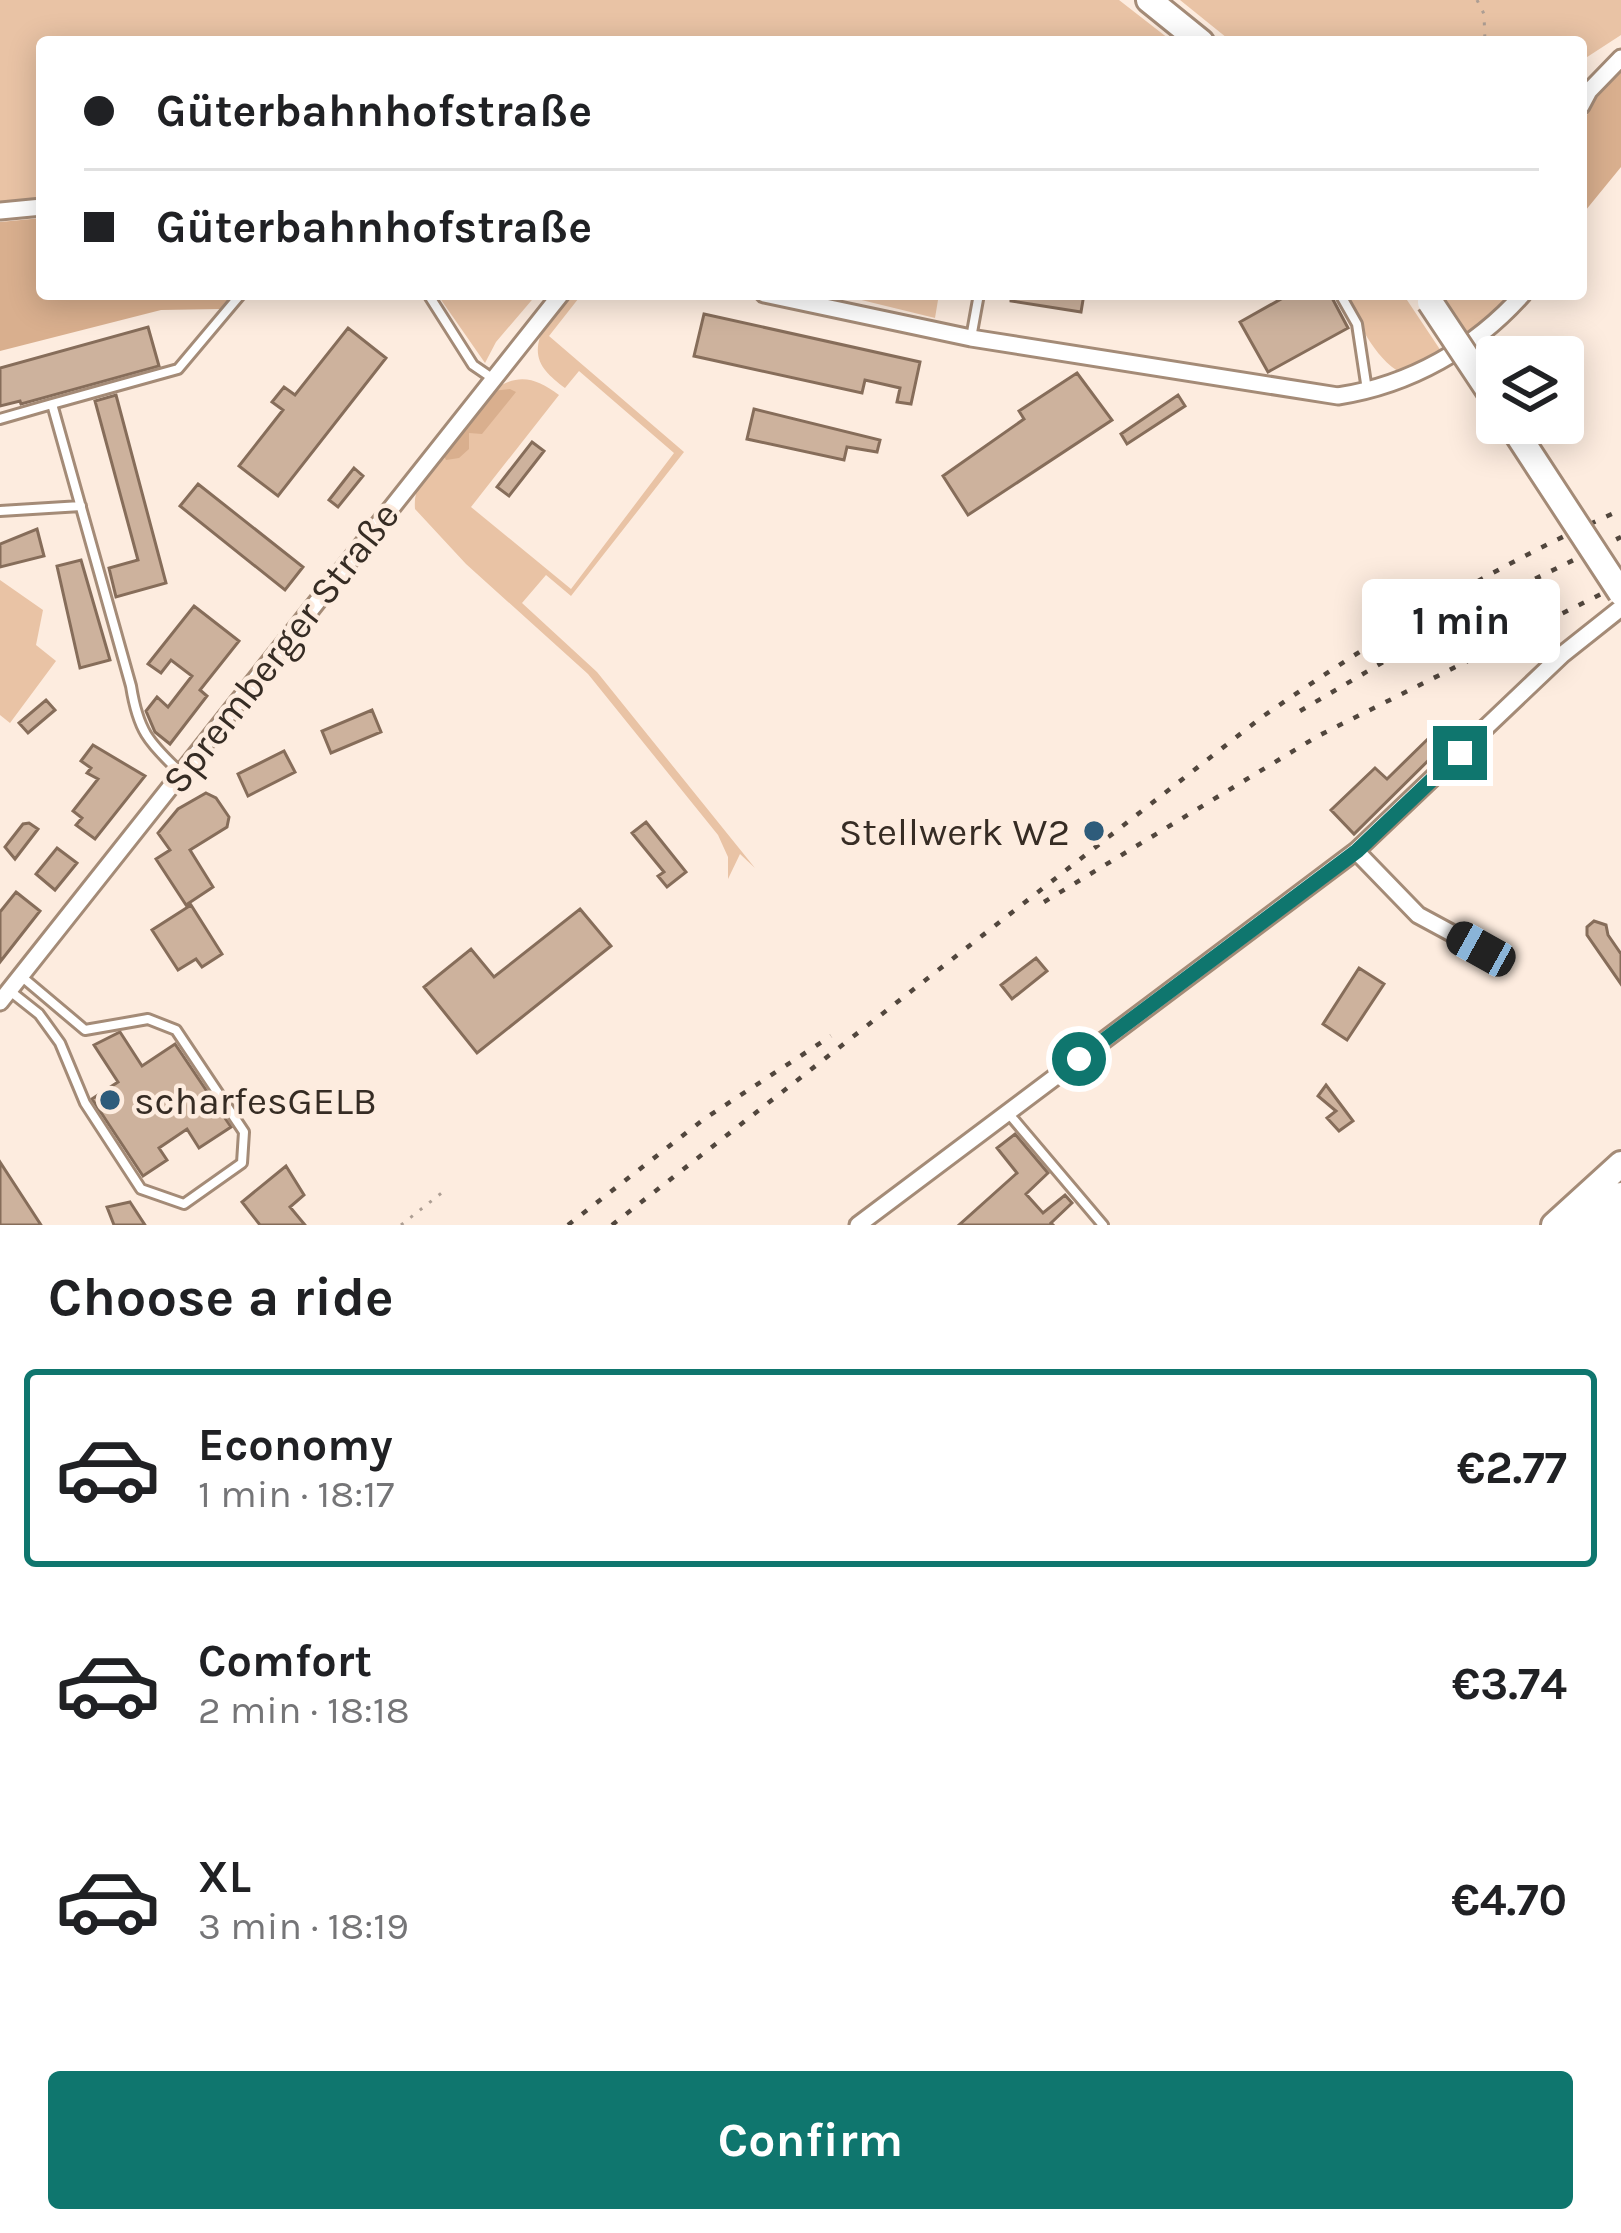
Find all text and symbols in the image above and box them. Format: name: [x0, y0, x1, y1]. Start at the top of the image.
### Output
text: Güterbahnhofstraße: [156, 85, 592, 137]
text: Güterbahnhofstraße: [156, 201, 592, 253]
map controls: [1476, 336, 1584, 444]
button: layers: [1476, 336, 1584, 444]
street label: Spremberger Straße: [153, 493, 409, 802]
callout: 1 min: [1361, 579, 1559, 663]
text: 1 min: [1412, 598, 1510, 644]
route end: [1433, 726, 1487, 780]
place label: Stellwerk W2: [839, 809, 1070, 855]
marker: Stellwerk W2: [1081, 818, 1107, 844]
car: [1441, 916, 1521, 982]
route start: [1052, 1032, 1106, 1086]
place label: scharfesGELB: [134, 1078, 377, 1124]
marker: scharfesGELB: [97, 1087, 123, 1113]
text: Choose a ride: [48, 1265, 394, 1329]
icon: car: [54, 1414, 162, 1522]
text: Economy: [198, 1419, 393, 1471]
text: €2.77: [1457, 1442, 1567, 1494]
text: 1 min · 18:17: [198, 1471, 394, 1517]
icon: car: [54, 1630, 162, 1738]
text: Comfort: [198, 1635, 372, 1687]
text: €3.74: [1452, 1658, 1567, 1710]
text: 2 min · 18:18: [198, 1687, 410, 1733]
icon: car: [54, 1846, 162, 1954]
text: XL: [198, 1851, 251, 1903]
text: €4.70: [1451, 1874, 1567, 1926]
text: 3 min · 18:19: [198, 1903, 409, 1949]
button: Confirm: [48, 2071, 1573, 2209]

